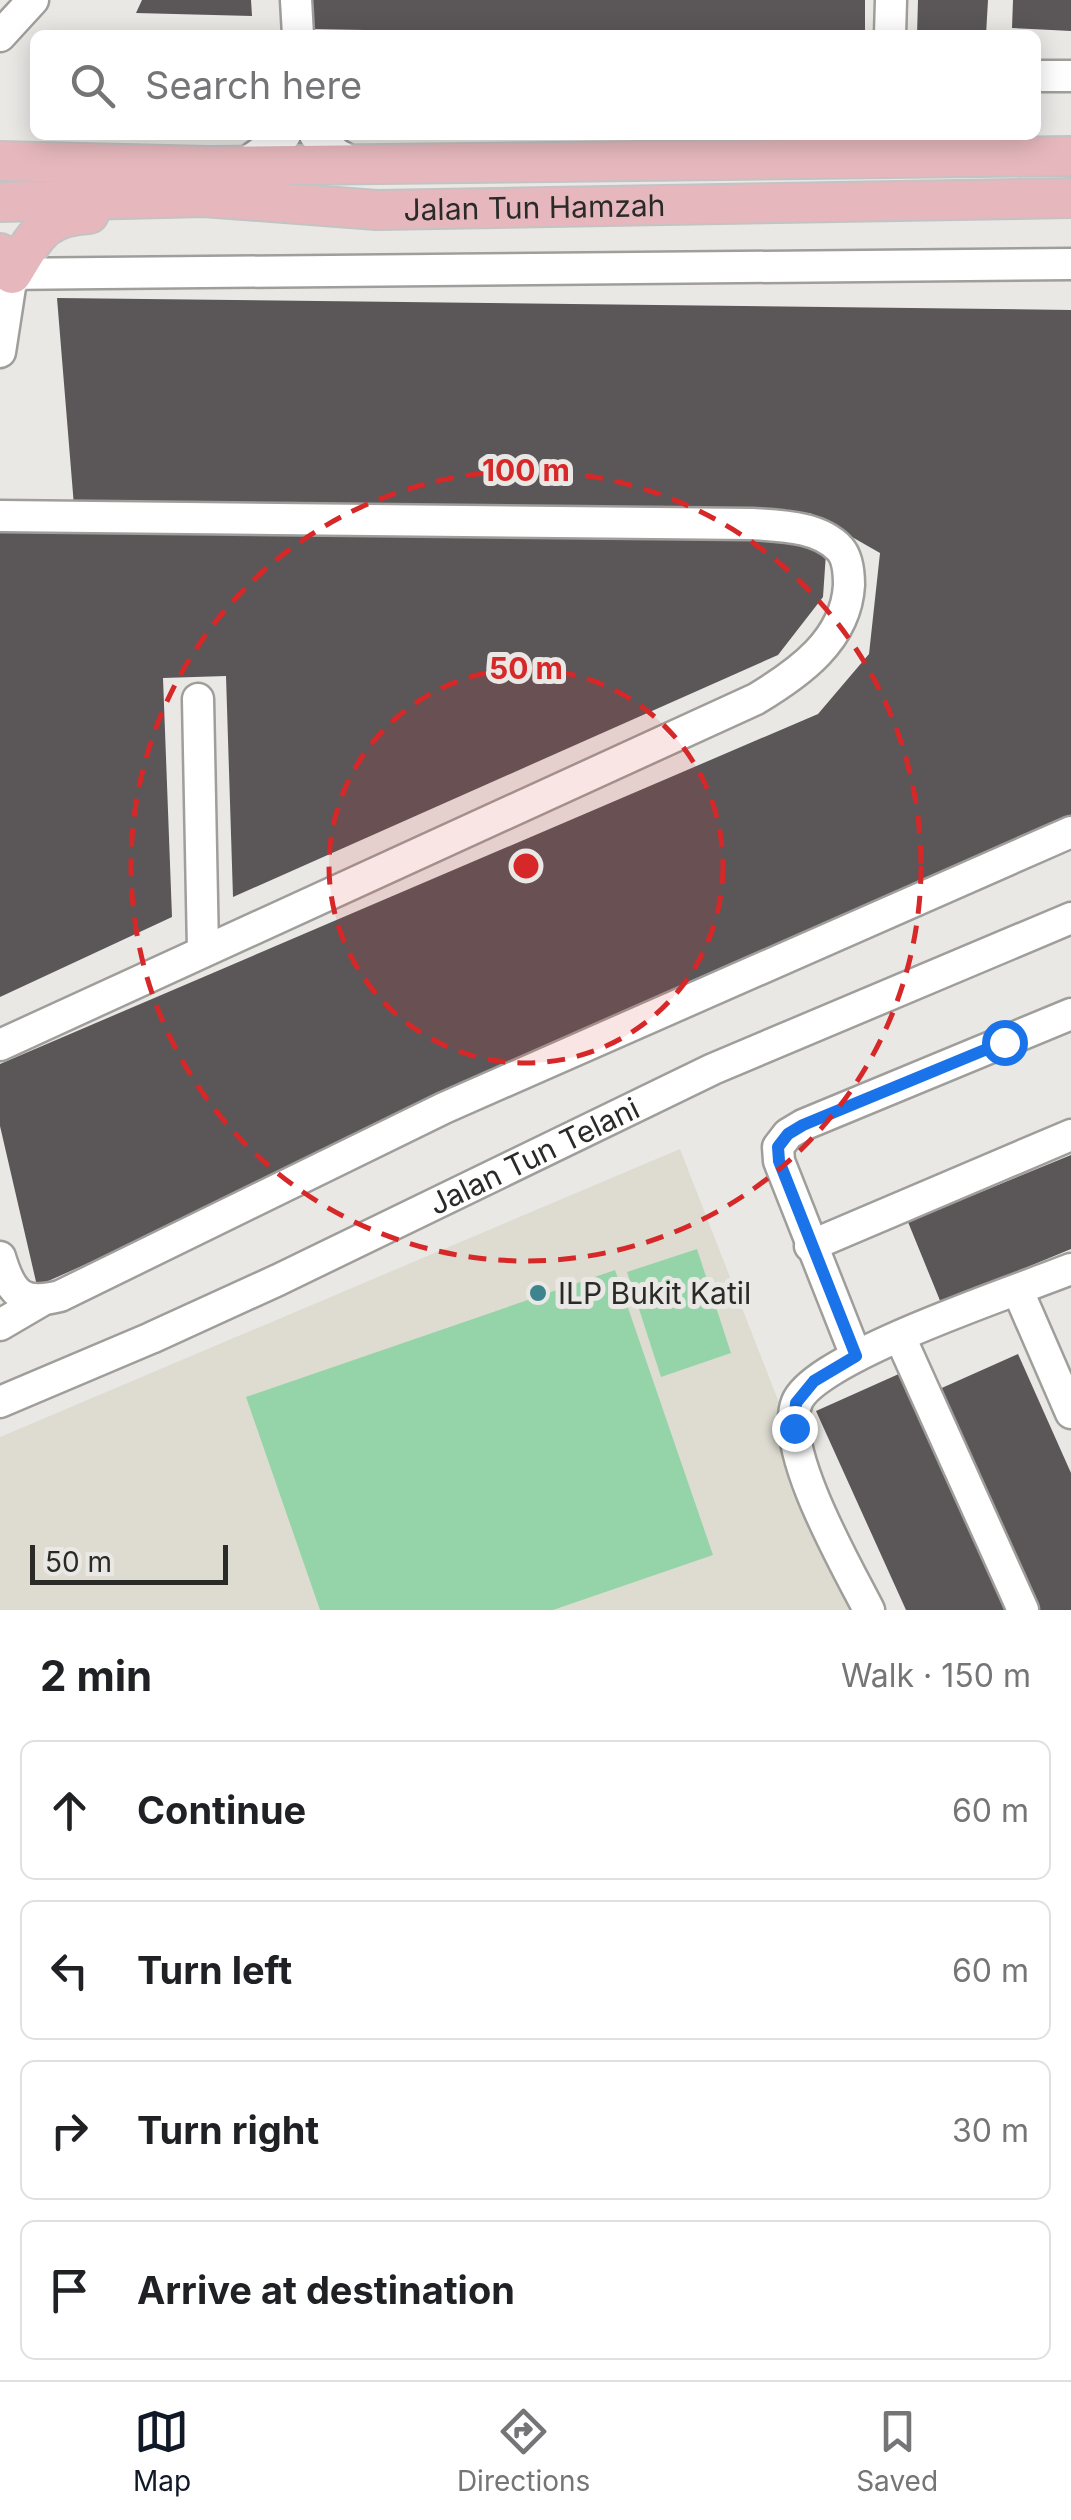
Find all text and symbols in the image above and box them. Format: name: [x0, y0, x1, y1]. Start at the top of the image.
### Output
search box: [30, 30, 1041, 140]
icon: search: [65, 58, 120, 113]
text: Search here: [145, 62, 362, 108]
street label: Jalan Tun Hamzah: [403, 187, 666, 228]
text: 100 m: [482, 452, 570, 488]
text: 50 m: [489, 650, 563, 686]
centre of rings: [508, 848, 544, 884]
route start: [982, 1020, 1028, 1066]
street label: Jalan Tun Telani: [423, 1090, 645, 1222]
place label: ILP Bukit Katil: [558, 1275, 751, 1311]
marker: ILP Bukit Katil: [527, 1282, 549, 1304]
route end: [772, 1406, 818, 1452]
scale bar: [30, 1540, 228, 1584]
text: 50 m: [45, 1545, 112, 1579]
text: 2 min: [40, 1650, 152, 1701]
text: Walk · 150 m: [841, 1656, 1031, 1695]
icon: ahead: [42, 1783, 97, 1838]
text: Continue: [137, 1787, 306, 1833]
text: 60 m: [952, 1791, 1029, 1830]
icon: left: [42, 1943, 97, 1998]
text: Turn left: [137, 1947, 292, 1993]
text: 60 m: [952, 1951, 1029, 1990]
icon: right: [42, 2103, 97, 2158]
text: Turn right: [137, 2107, 319, 2153]
text: 30 m: [952, 2111, 1029, 2150]
icon: arrive: [42, 2263, 97, 2318]
text: Arrive at destination: [137, 2267, 515, 2313]
tab: Map: [133, 2404, 191, 2498]
tab: Directions: [457, 2404, 590, 2498]
tab: Saved: [856, 2404, 938, 2498]

